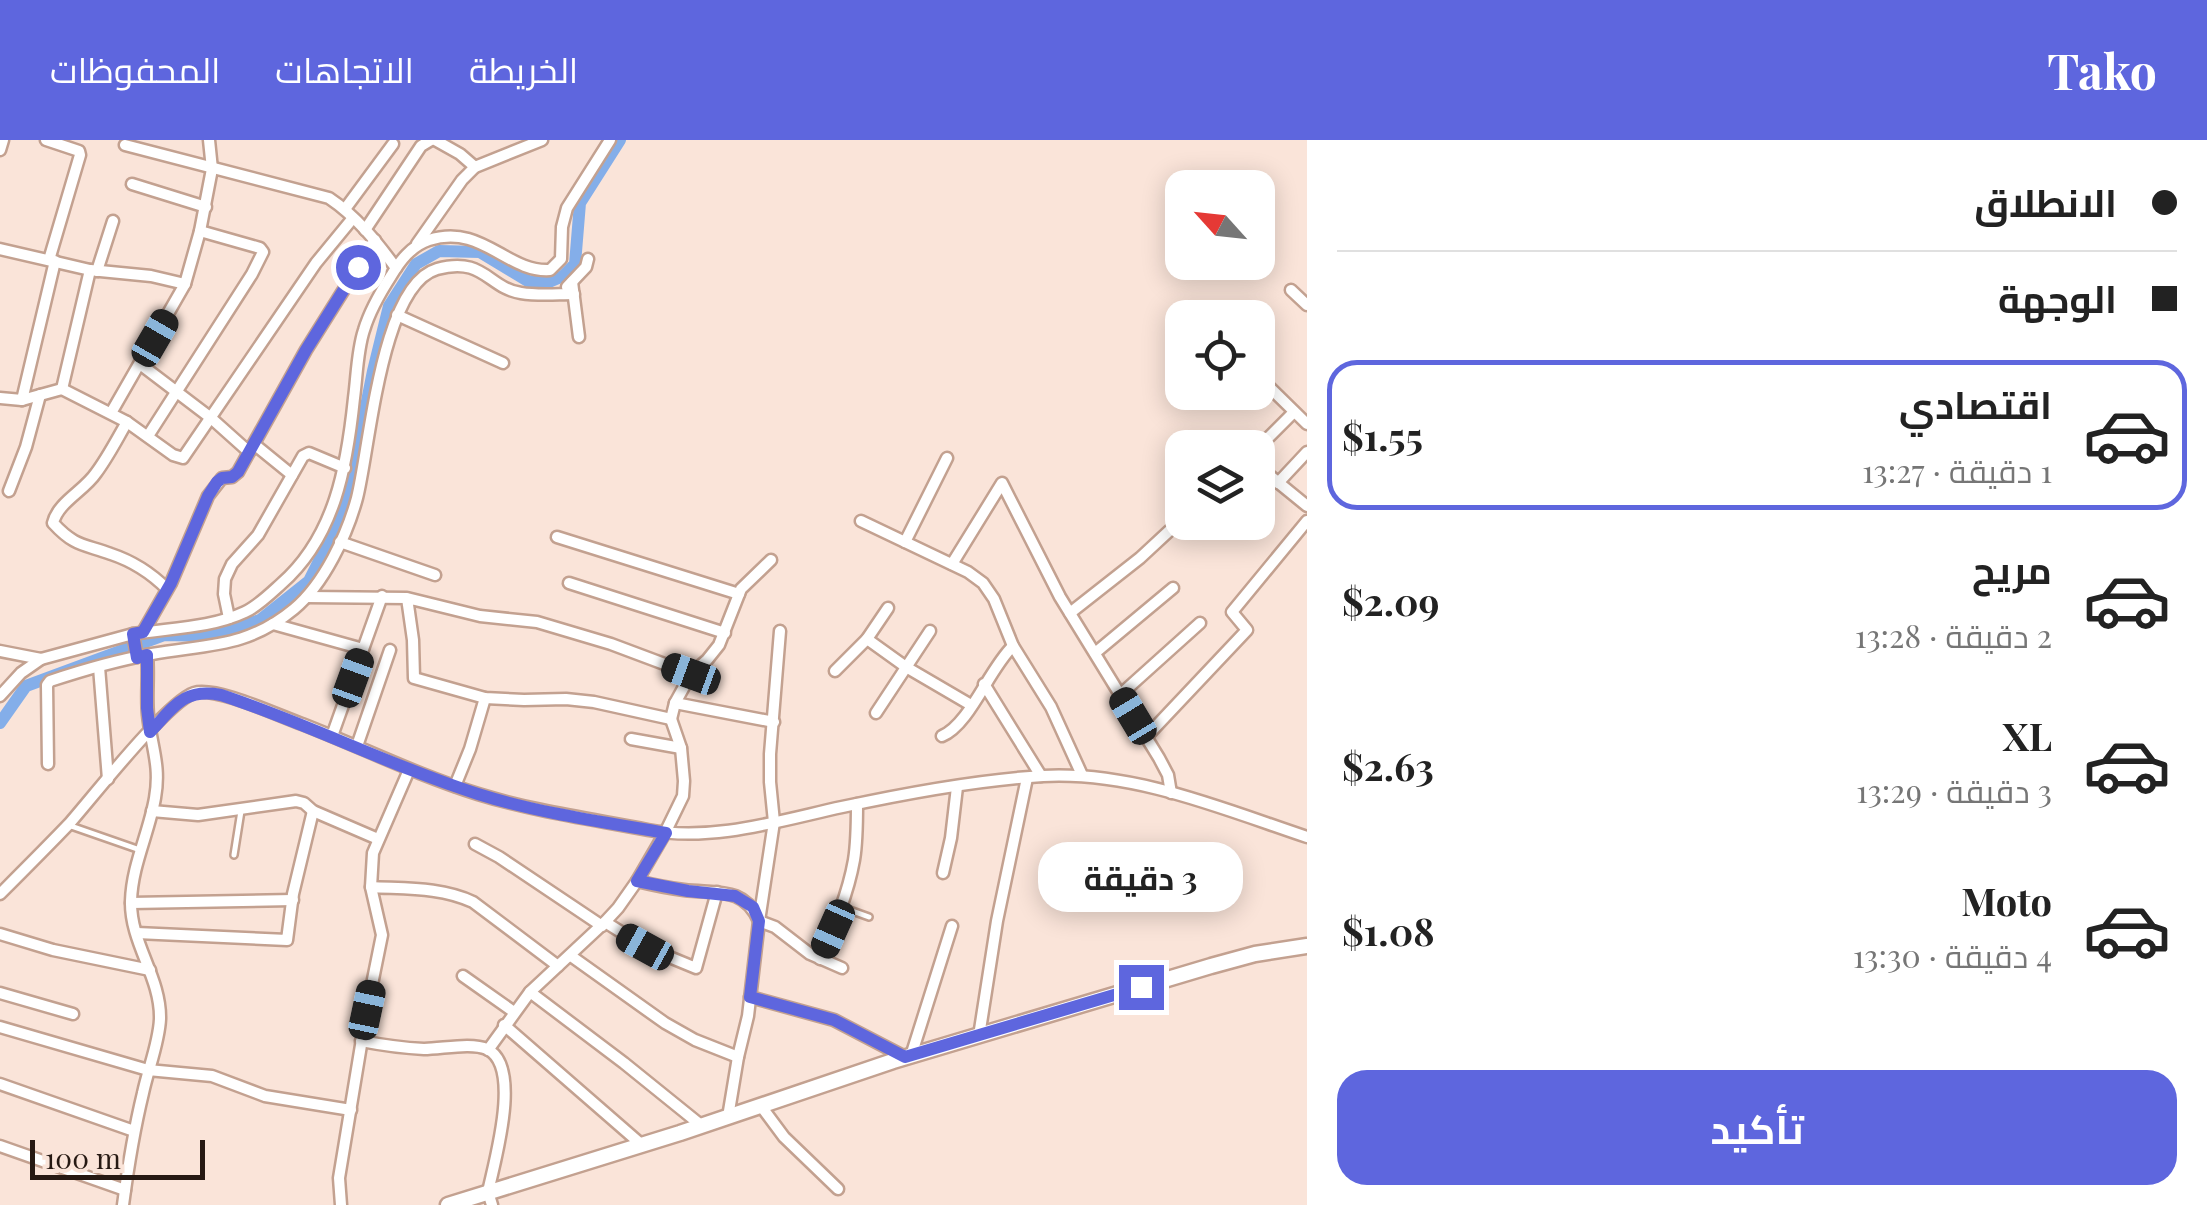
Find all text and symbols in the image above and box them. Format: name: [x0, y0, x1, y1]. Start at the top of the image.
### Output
text: Tako: [2047, 38, 2157, 102]
text: المحفوظات: [50, 45, 220, 92]
text: الاتجاهات: [275, 45, 414, 92]
text: الخريطة: [469, 45, 578, 92]
north arrow: [1165, 170, 1275, 280]
map controls: [1165, 170, 1275, 540]
text: الانطلاق: [1974, 176, 2117, 227]
route start: [336, 245, 381, 290]
text: الوجهة: [1998, 272, 2117, 323]
button: locate: [1165, 300, 1275, 410]
car: [127, 305, 183, 371]
text: اقتصادي: [1899, 378, 2052, 429]
icon: car: [2082, 390, 2172, 480]
text: $1.55: [1342, 410, 1423, 461]
button: layers: [1165, 430, 1275, 540]
text: 1 دقيقة · 13:27: [1862, 448, 2052, 491]
text: مريح: [1972, 543, 2052, 594]
icon: car: [2082, 555, 2172, 645]
text: $2.09: [1342, 575, 1439, 626]
text: 2 دقيقة · 13:28: [1855, 613, 2052, 656]
car: [329, 645, 377, 711]
car: [658, 650, 724, 698]
car: [1105, 683, 1161, 749]
text: XL: [2003, 710, 2052, 761]
icon: car: [2082, 720, 2172, 810]
text: $2.63: [1342, 740, 1434, 791]
text: 3 دقيقة · 13:29: [1856, 768, 2052, 811]
callout: 3 دقيقة: [1038, 842, 1244, 912]
text: 3 دقيقة: [1084, 855, 1197, 898]
text: Moto: [1961, 875, 2052, 926]
icon: car: [2082, 885, 2172, 975]
car: [807, 895, 859, 963]
text: $1.08: [1342, 905, 1434, 956]
car: [611, 919, 679, 975]
text: 4 دقيقة · 13:30: [1853, 933, 2052, 976]
route end: [1119, 965, 1164, 1010]
car: [346, 978, 388, 1042]
button: تأكيد: [1337, 1070, 2177, 1185]
scale bar: [30, 1135, 205, 1180]
text: 100 m: [45, 1139, 121, 1176]

